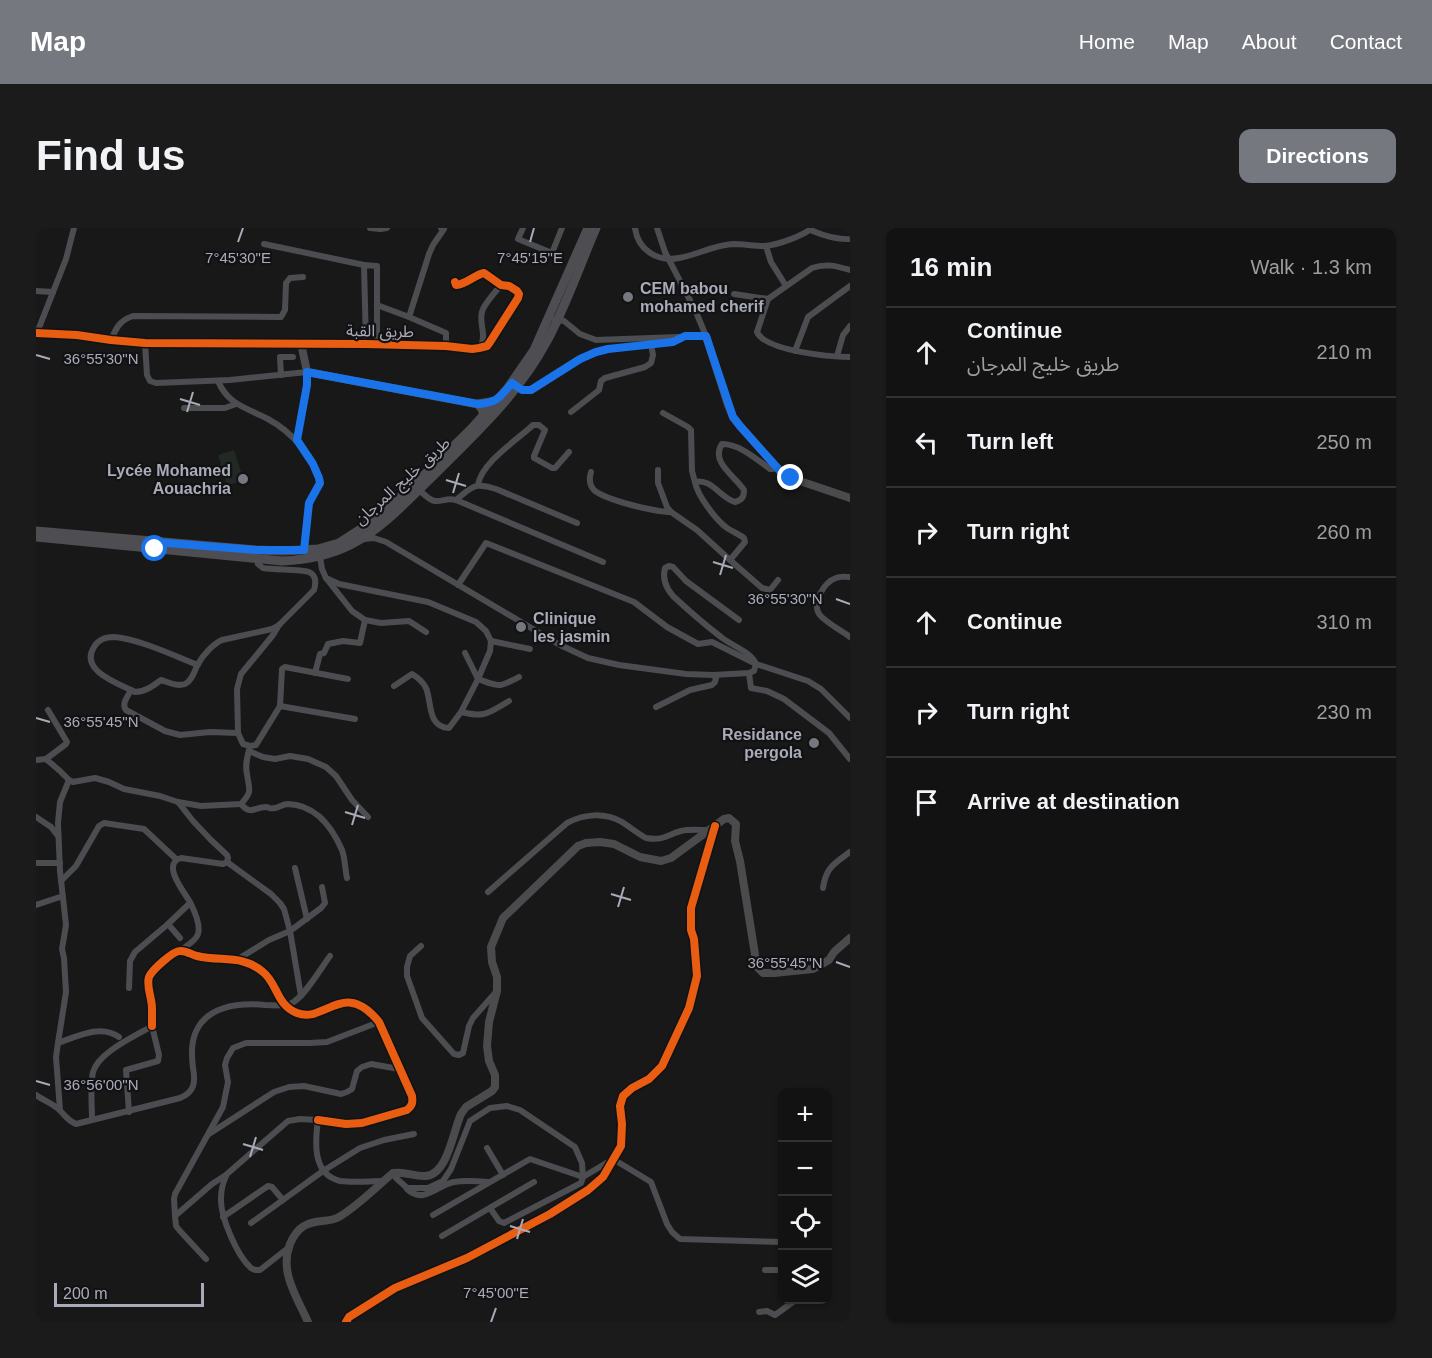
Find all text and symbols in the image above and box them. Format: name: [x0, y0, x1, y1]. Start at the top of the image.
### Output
text: Map: [30, 26, 86, 57]
text: Home: [1079, 30, 1135, 53]
text: Map: [1168, 30, 1209, 53]
text: About: [1242, 30, 1297, 53]
text: Contact: [1330, 30, 1402, 53]
button: Directions: [1239, 129, 1396, 183]
text: Find us: [36, 132, 185, 179]
text: 7°45'30"E: [205, 249, 271, 266]
text: 7°45'15"E: [497, 249, 563, 266]
text: 16 min: [910, 252, 992, 282]
text: Walk · 1.3 km: [1251, 256, 1372, 278]
place label: CEM babou mohamed cherif: [640, 280, 764, 315]
marker: CEM babou mohamed cherif: [621, 290, 635, 304]
text: Continue: [967, 318, 1062, 343]
street label: طريق القبة: [346, 322, 414, 342]
icon: ahead: [910, 336, 943, 369]
text: 210 m: [1316, 341, 1372, 363]
text: 36°55'30"N: [63, 350, 139, 367]
text: طريق خليج المرجان: [967, 353, 1119, 375]
icon: left: [910, 426, 943, 459]
text: Turn left: [967, 429, 1053, 454]
text: 250 m: [1316, 431, 1372, 453]
street label: طريق خليج المرجان: [351, 434, 456, 531]
place label: Lycée Mohamed Aouachria: [107, 462, 231, 497]
route end: [777, 464, 803, 490]
marker: Lycée Mohamed Aouachria: [236, 472, 250, 486]
icon: right: [910, 516, 943, 549]
text: Turn right: [967, 519, 1069, 544]
text: 260 m: [1316, 521, 1372, 543]
route start: [141, 535, 167, 561]
text: 36°55'30"N: [747, 590, 823, 607]
icon: ahead: [910, 606, 943, 639]
text: Continue: [967, 609, 1062, 634]
place label: Clinique les jasmin: [533, 610, 610, 645]
text: 310 m: [1316, 611, 1372, 633]
marker: Clinique les jasmin: [514, 620, 528, 634]
icon: right: [910, 696, 943, 729]
text: Turn right: [967, 699, 1069, 724]
text: 230 m: [1316, 701, 1372, 723]
text: 36°55'45"N: [63, 713, 139, 730]
place label: Residance pergola: [722, 726, 802, 761]
marker: Residance pergola: [807, 736, 821, 750]
icon: arrive: [910, 786, 943, 819]
text: Arrive at destination: [967, 789, 1180, 814]
text: 36°55'45"N: [747, 954, 823, 971]
text: 36°56'00"N: [63, 1076, 139, 1093]
map controls: [778, 1088, 832, 1304]
button: +: [778, 1088, 832, 1142]
button: −: [778, 1142, 832, 1196]
button: locate: [778, 1196, 832, 1250]
button: layers: [778, 1250, 832, 1304]
scale bar: [54, 1280, 204, 1308]
text: 7°45'00"E: [463, 1284, 529, 1301]
text: 200 m: [63, 1285, 107, 1302]

